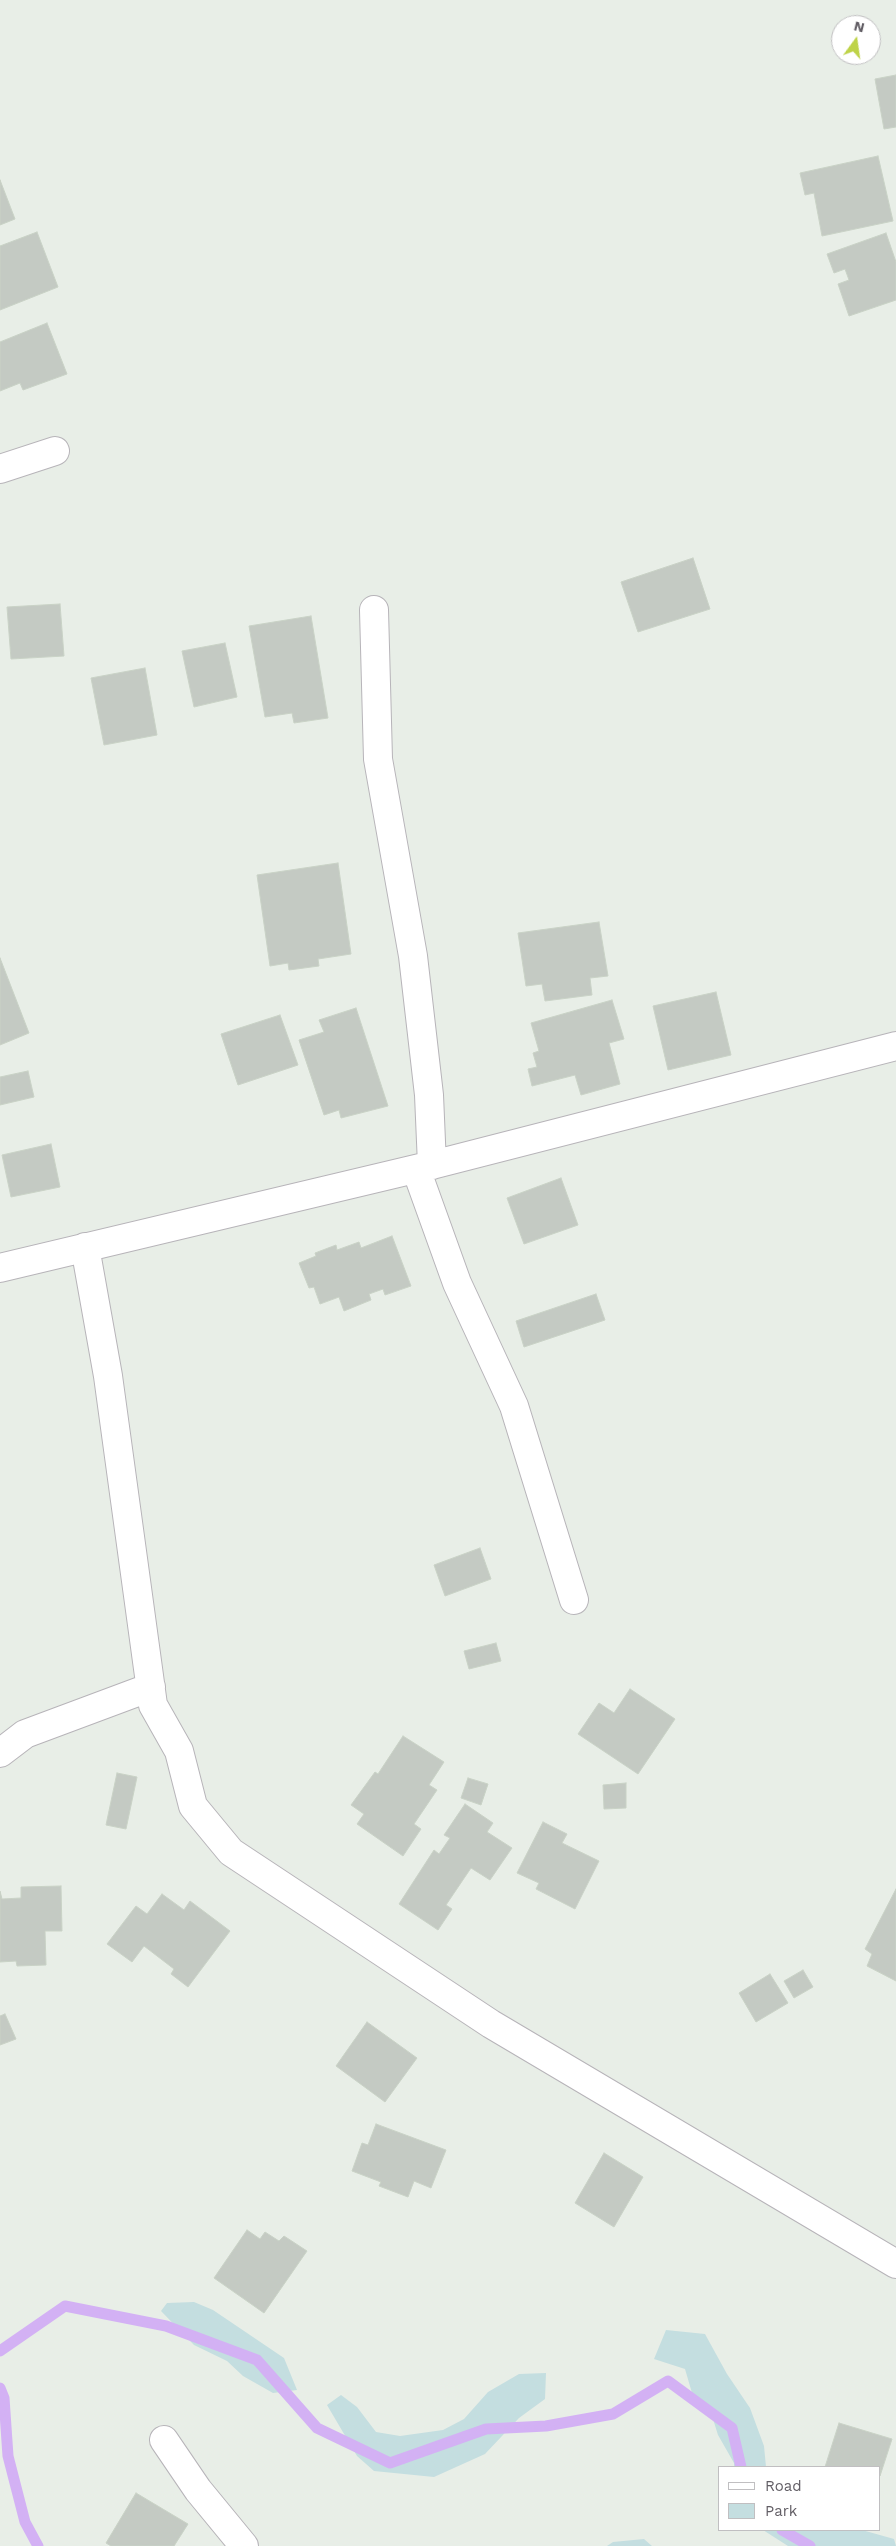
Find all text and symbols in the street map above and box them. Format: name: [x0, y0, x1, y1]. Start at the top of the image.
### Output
north arrow: [831, 15, 881, 65]
text: N: [852, 17, 866, 35]
legend: [718, 2466, 881, 2531]
text: Road: [765, 2477, 802, 2495]
text: Park: [765, 2502, 797, 2520]

